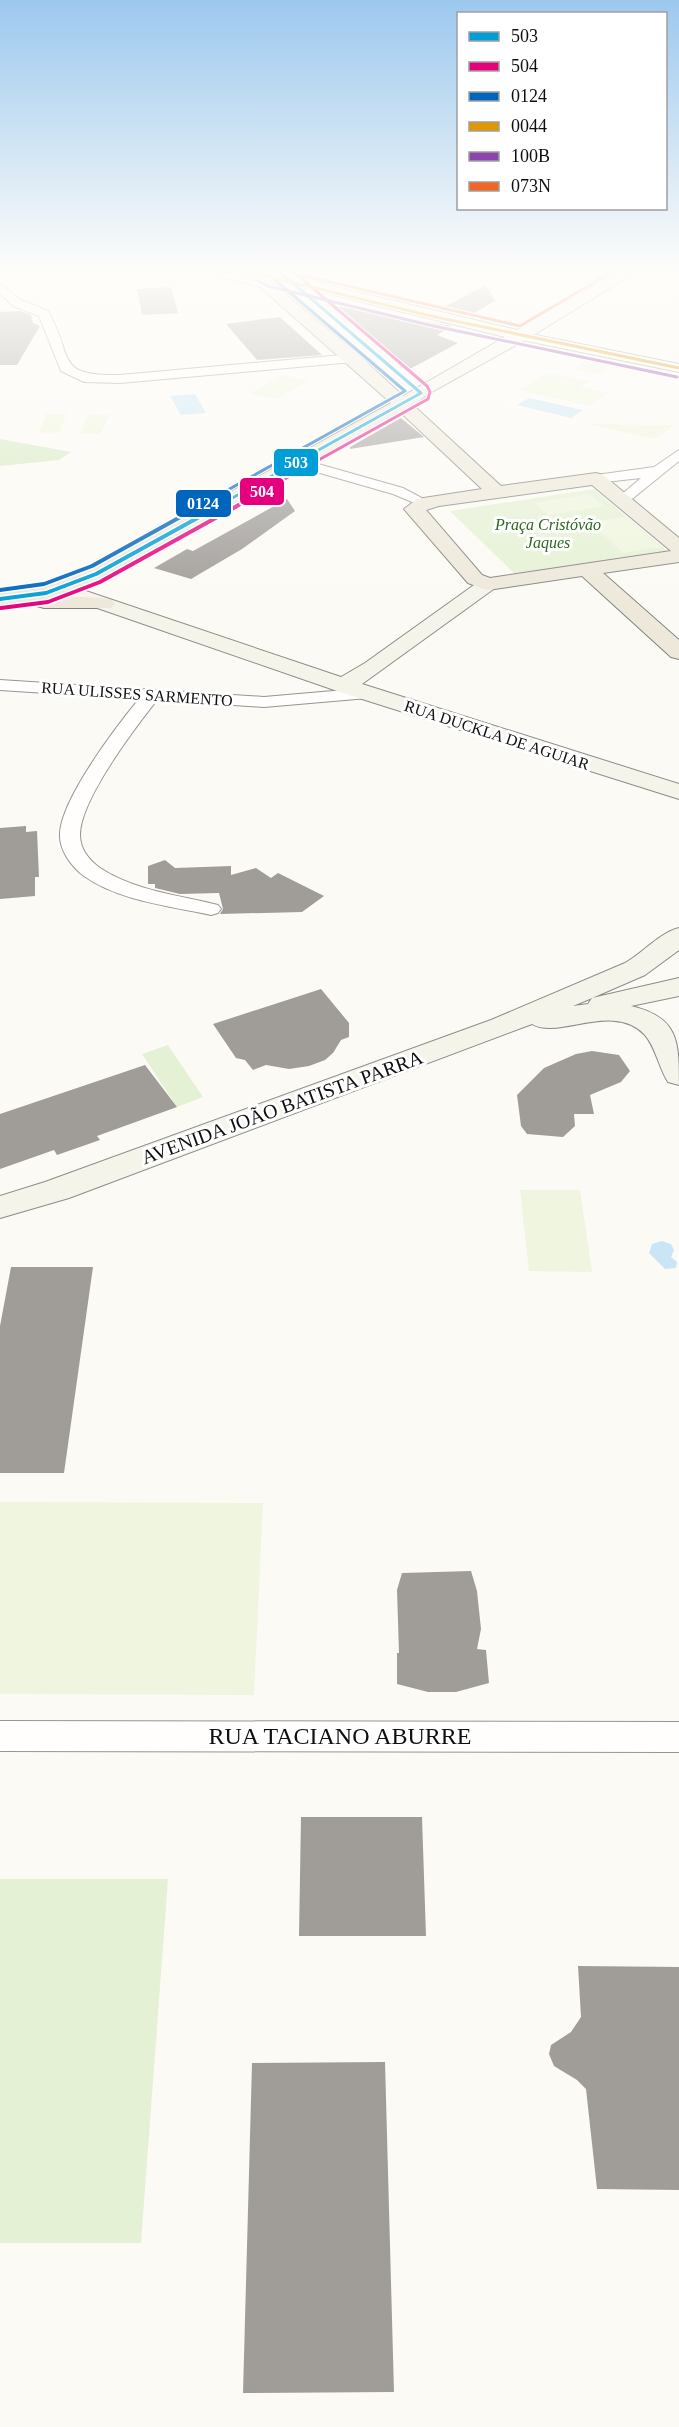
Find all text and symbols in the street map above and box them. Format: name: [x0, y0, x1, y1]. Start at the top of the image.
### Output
legend: [457, 12, 667, 210]
text: 503: [511, 26, 538, 46]
text: 504: [511, 56, 538, 76]
text: 0124: [511, 86, 547, 106]
text: 0044: [511, 116, 547, 136]
text: 100B: [511, 146, 550, 166]
text: 073N: [511, 176, 551, 196]
line badge: 503: [273, 448, 319, 477]
text: 503: [284, 454, 308, 471]
line badge: 504: [239, 477, 285, 506]
text: 504: [250, 483, 274, 500]
line badge: 0124: [175, 489, 232, 518]
text: 0124: [187, 495, 219, 512]
park label: Praça Cristóvão Jaques: [494, 516, 601, 552]
street label: RUA ULISSES SARMENTO: [41, 679, 233, 709]
street label: RUA DUCKLA DE AGUIAR: [402, 697, 592, 773]
street label: AVENIDA JOÃO BATISTA PARRA: [138, 1045, 426, 1168]
street label: RUA TACIANO ABURRE: [208, 1723, 472, 1749]

